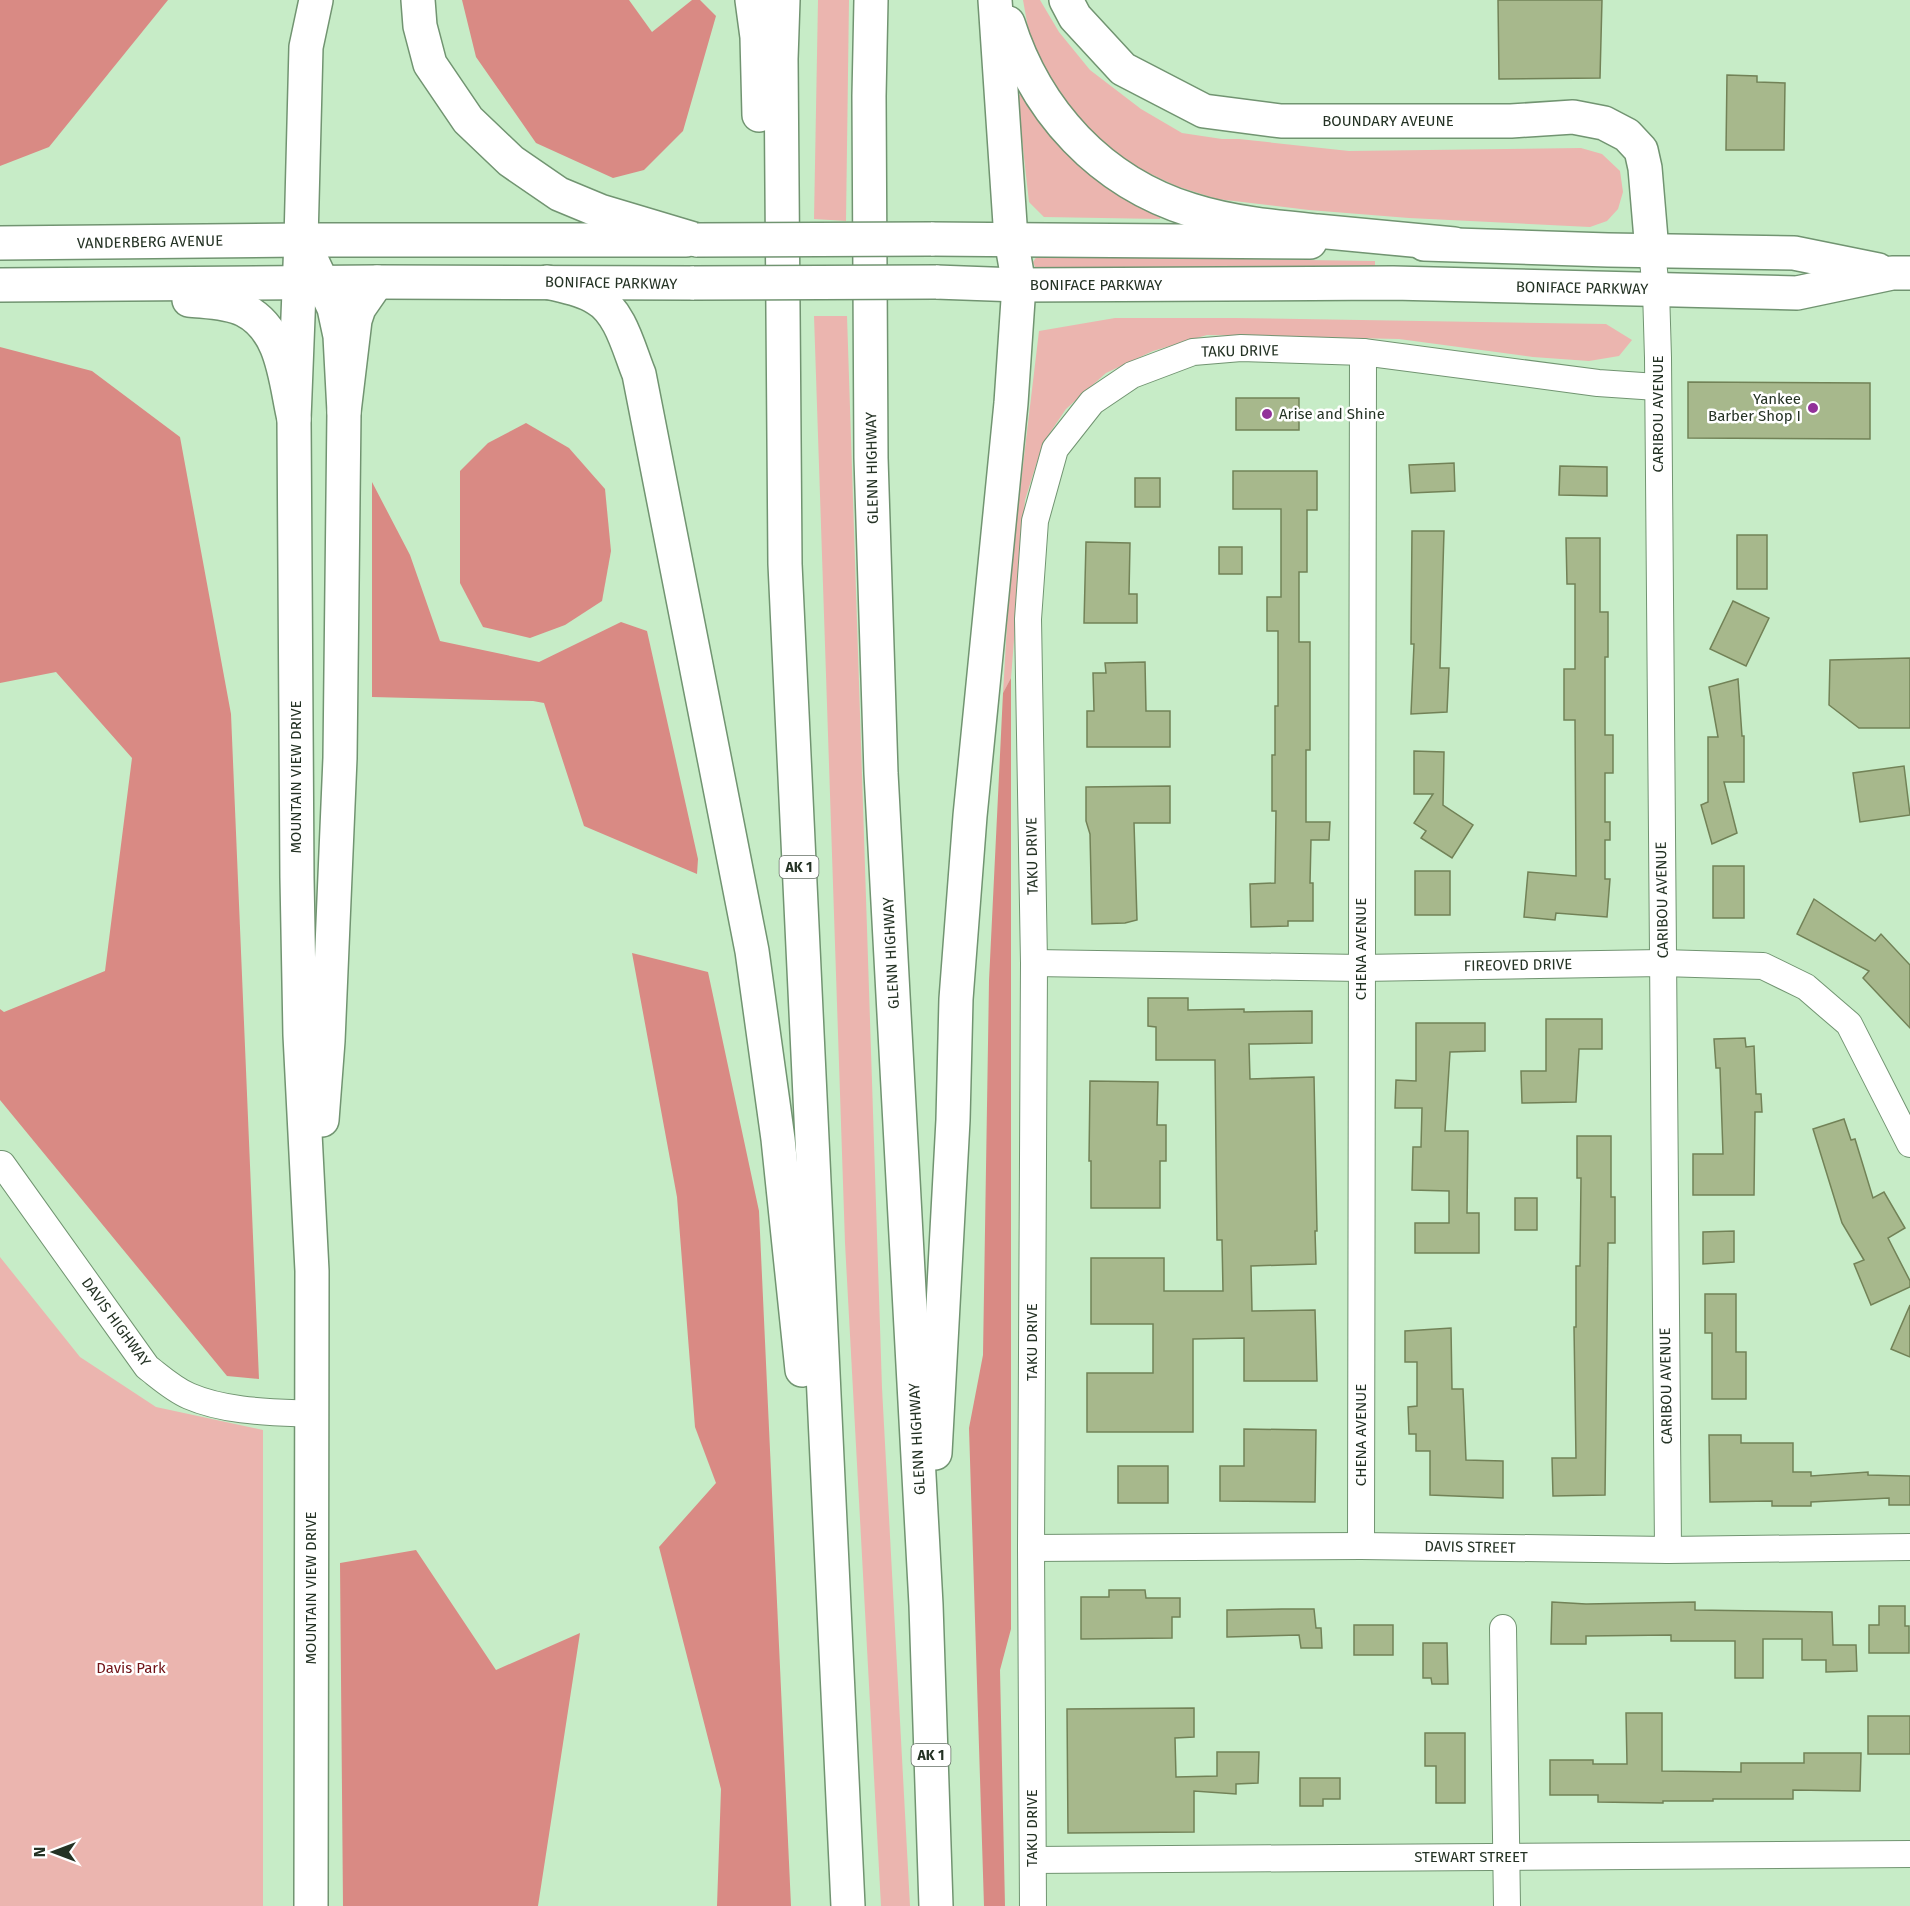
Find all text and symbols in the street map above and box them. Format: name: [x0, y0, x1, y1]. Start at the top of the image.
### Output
street label: BOUNDARY AVEUNE: [1322, 112, 1454, 130]
street label: VANDERBERG AVENUE: [77, 232, 223, 252]
street label: BONIFACE PARKWAY: [545, 273, 678, 293]
street label: BONIFACE PARKWAY: [1030, 276, 1163, 294]
street label: BONIFACE PARKWAY: [1516, 278, 1649, 298]
street label: TAKU DRIVE: [1201, 341, 1279, 361]
street label: CARIBOU AVENUE: [1649, 356, 1667, 472]
place label: Yankee Barber Shop I: [1708, 390, 1801, 425]
marker: Yankee Barber Shop I: [1806, 401, 1820, 415]
place label: Arise and Shine: [1279, 405, 1385, 423]
marker: Arise and Shine: [1260, 407, 1274, 421]
street label: GLENN HIGHWAY: [862, 411, 882, 524]
street label: MOUNTAIN VIEW DRIVE: [287, 700, 305, 854]
street label: TAKU DRIVE: [1022, 817, 1042, 895]
street label: CARIBOU AVENUE: [1652, 841, 1672, 959]
road number: AK 1: [780, 856, 818, 878]
street label: GLENN HIGHWAY: [879, 896, 903, 1010]
street label: CHENA AVENUE: [1352, 898, 1370, 1000]
street label: FIREOVED DRIVE: [1464, 955, 1572, 975]
street label: DAVIS HIGHWAY: [78, 1274, 155, 1371]
street label: TAKU DRIVE: [1023, 1303, 1041, 1381]
street label: CARIBOU AVENUE: [1656, 1327, 1676, 1445]
street label: GLENN HIGHWAY: [905, 1382, 929, 1496]
street label: CHENA AVENUE: [1352, 1384, 1370, 1486]
street label: MOUNTAIN VIEW DRIVE: [302, 1511, 320, 1665]
street label: DAVIS STREET: [1424, 1537, 1516, 1557]
park label: Davis Park: [96, 1659, 166, 1677]
road number: AK 1: [912, 1744, 950, 1766]
street label: TAKU DRIVE: [1023, 1789, 1041, 1867]
north arrow: [24, 1822, 84, 1882]
text: N: [30, 1847, 49, 1857]
street label: STEWART STREET: [1414, 1848, 1528, 1866]

